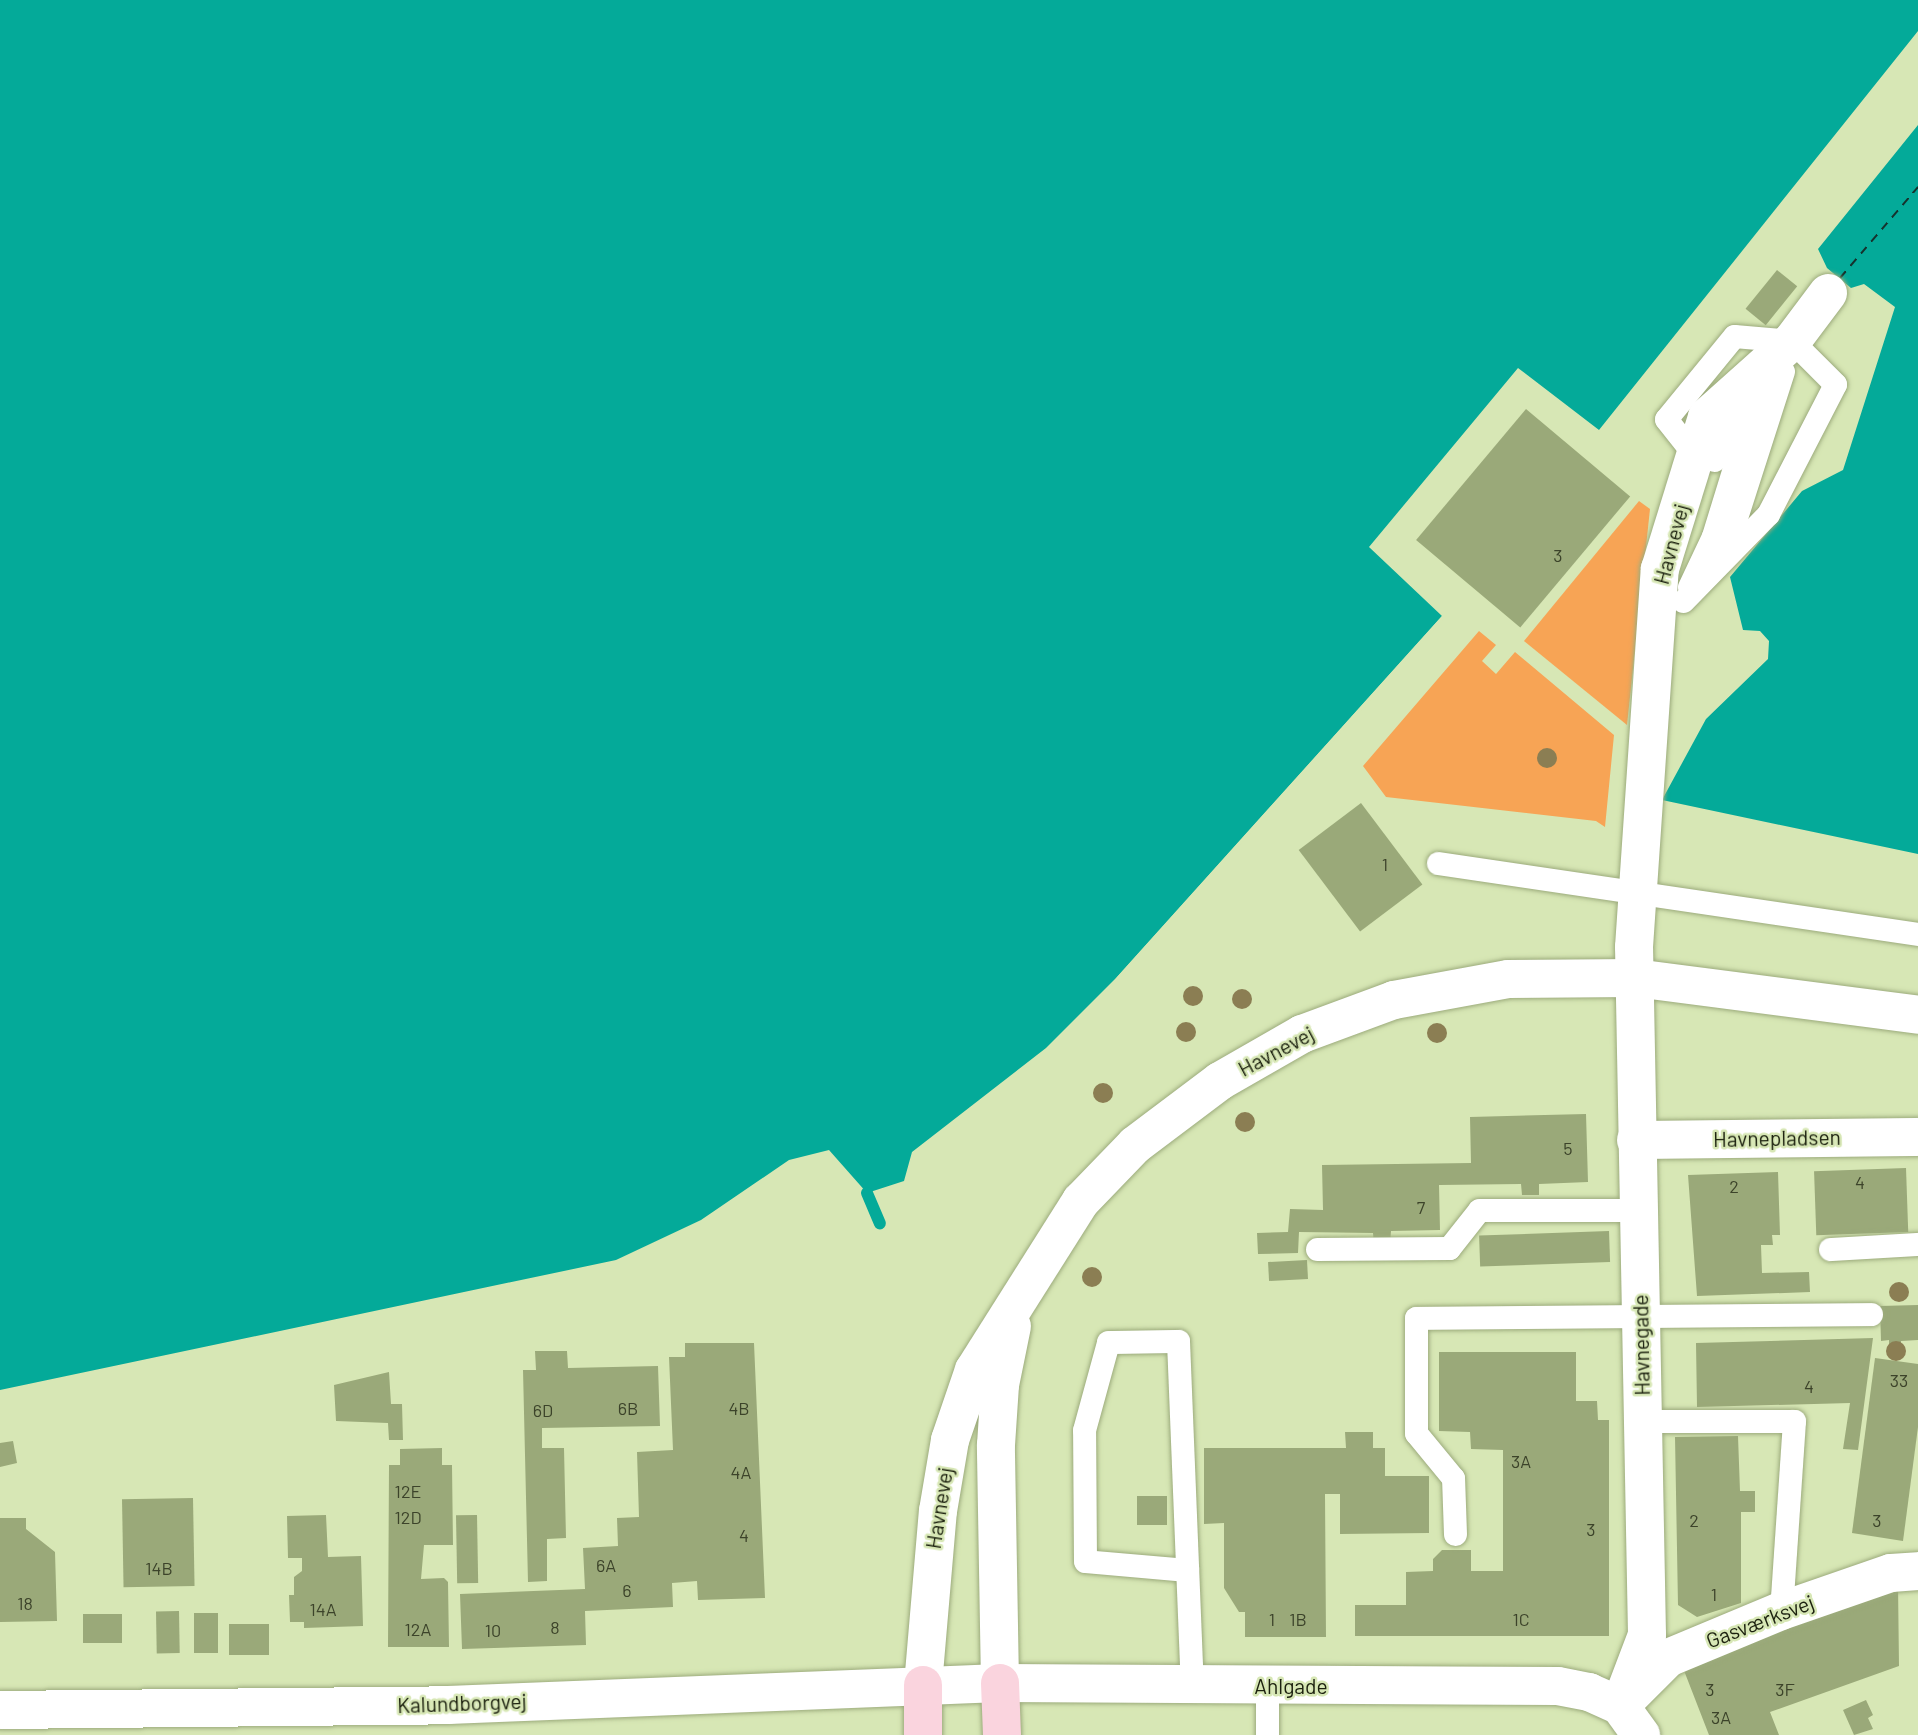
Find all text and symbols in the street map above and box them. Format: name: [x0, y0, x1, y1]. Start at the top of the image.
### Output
street label: Havnevej: [1648, 501, 1694, 587]
house number: 3: [1553, 544, 1563, 566]
house number: 1: [1382, 853, 1388, 875]
street label: Havnevej: [1234, 1021, 1318, 1081]
street label: Havnepladsen: [1713, 1124, 1841, 1152]
house number: 5: [1563, 1137, 1573, 1159]
house number: 4: [1855, 1171, 1865, 1193]
house number: 2: [1729, 1175, 1739, 1197]
house number: 7: [1417, 1196, 1425, 1218]
street label: Havnegade: [1628, 1294, 1654, 1396]
house number: 33: [1890, 1369, 1908, 1391]
house number: 4: [1804, 1375, 1814, 1397]
house number: 6B: [618, 1397, 638, 1419]
house number: 4B: [728, 1397, 750, 1419]
house number: 6D: [533, 1399, 553, 1421]
house number: 3A: [1511, 1450, 1531, 1472]
house number: 4A: [731, 1461, 751, 1483]
street label: Havnevej: [920, 1465, 958, 1551]
house number: 12E: [395, 1480, 421, 1502]
house number: 12D: [394, 1506, 422, 1528]
house number: 2: [1689, 1509, 1699, 1531]
house number: 3: [1872, 1509, 1882, 1531]
house number: 3: [1586, 1518, 1596, 1540]
house number: 4: [739, 1524, 749, 1546]
house number: 6A: [596, 1554, 616, 1576]
house number: 14B: [145, 1557, 173, 1579]
house number: 6: [622, 1579, 632, 1601]
house number: 1: [1711, 1583, 1717, 1605]
street label: Gasværksvej: [1702, 1589, 1818, 1653]
house number: 18: [17, 1592, 33, 1614]
house number: 14A: [309, 1598, 337, 1620]
house number: 1: [1269, 1608, 1275, 1630]
house number: 1B: [1289, 1608, 1307, 1630]
house number: 1C: [1512, 1608, 1530, 1630]
house number: 8: [550, 1616, 560, 1638]
house number: 12A: [405, 1618, 431, 1640]
house number: 10: [485, 1619, 501, 1641]
street label: Ahlgade: [1254, 1673, 1328, 1699]
house number: 3: [1705, 1678, 1715, 1700]
house number: 3F: [1775, 1678, 1795, 1700]
street label: Kalundborgvej: [397, 1688, 527, 1718]
house number: 3A: [1711, 1706, 1731, 1728]

